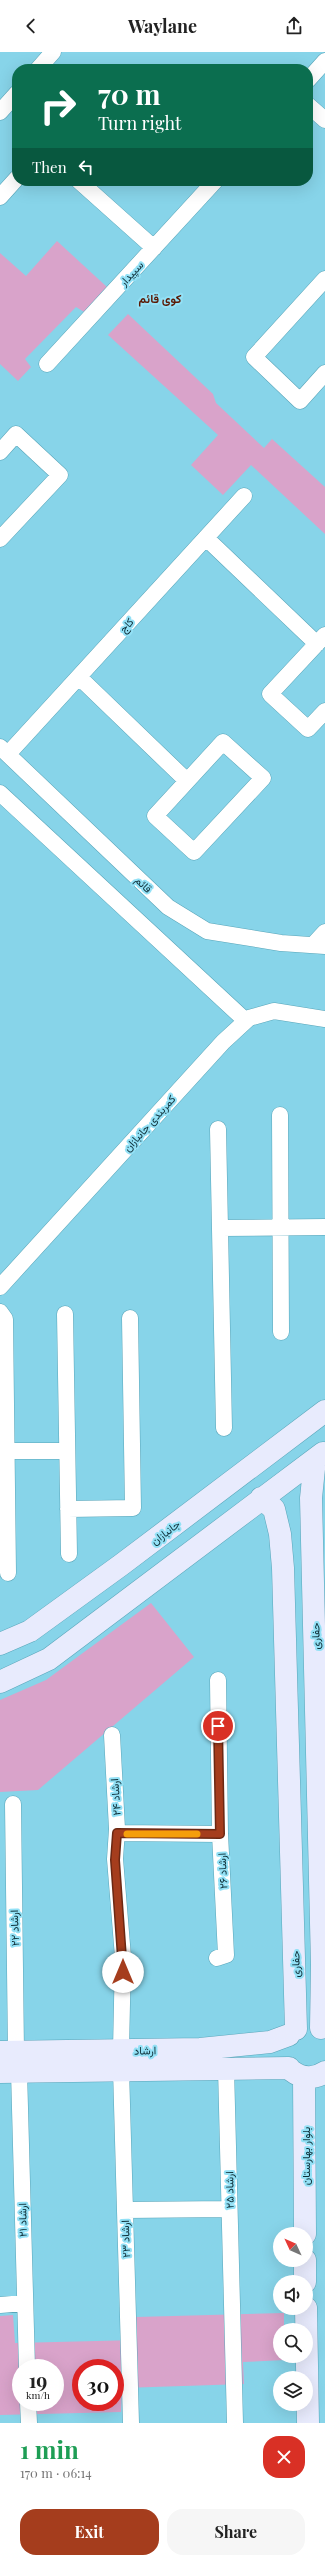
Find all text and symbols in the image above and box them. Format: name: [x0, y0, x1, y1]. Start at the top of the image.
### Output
text: Waylane: [128, 14, 197, 38]
icon: back: [20, 15, 42, 37]
icon: share: [283, 15, 305, 37]
text: 70 m: [98, 75, 161, 112]
icon: right: [32, 80, 84, 132]
text: Turn right: [98, 111, 181, 135]
icon: left: [75, 156, 97, 178]
text: Then: [32, 157, 67, 177]
street label: سپیدار: [115, 257, 147, 290]
district label: کوی قائم: [139, 290, 182, 307]
street label: کاج: [115, 614, 137, 636]
street label: قائم: [132, 872, 156, 896]
street label: کمربندی جانبازان: [119, 1091, 179, 1155]
street label: جانبازان: [147, 1516, 183, 1548]
street label: حفاری: [307, 1622, 323, 1650]
pin: [201, 1709, 235, 1743]
icon: arrive: [207, 1715, 229, 1737]
street label: ارشاد ۲۴: [106, 1778, 124, 1816]
street label: ارشاد ۲۶: [214, 1853, 230, 1889]
street label: ارشاد ۲۲: [6, 1909, 22, 1947]
street label: حفاری: [287, 1950, 303, 1978]
position arrow: [102, 1951, 144, 1993]
street label: ارشاد: [134, 2042, 156, 2058]
street label: بلوار بهارستان: [298, 2127, 313, 2185]
street label: ارشاد ۲۵: [221, 2171, 237, 2209]
street label: ارشاد ۲۱: [14, 2203, 30, 2237]
street label: ارشاد ۲۳: [117, 2220, 133, 2258]
north arrow: [273, 2227, 313, 2267]
map controls: [273, 2227, 313, 2411]
button: sound: [273, 2275, 313, 2315]
button: search: [273, 2323, 313, 2363]
speed limit sign: 30: [72, 2359, 124, 2411]
text: 19: [29, 2366, 47, 2393]
button: layers: [273, 2371, 313, 2411]
text: km/h: [26, 2388, 50, 2402]
text: 1 min: [20, 2433, 79, 2465]
button: close: [263, 2436, 305, 2478]
text: 170 m · 06:14: [20, 2464, 92, 2481]
button: Exit: [20, 2509, 159, 2555]
button: Share: [167, 2509, 305, 2555]

